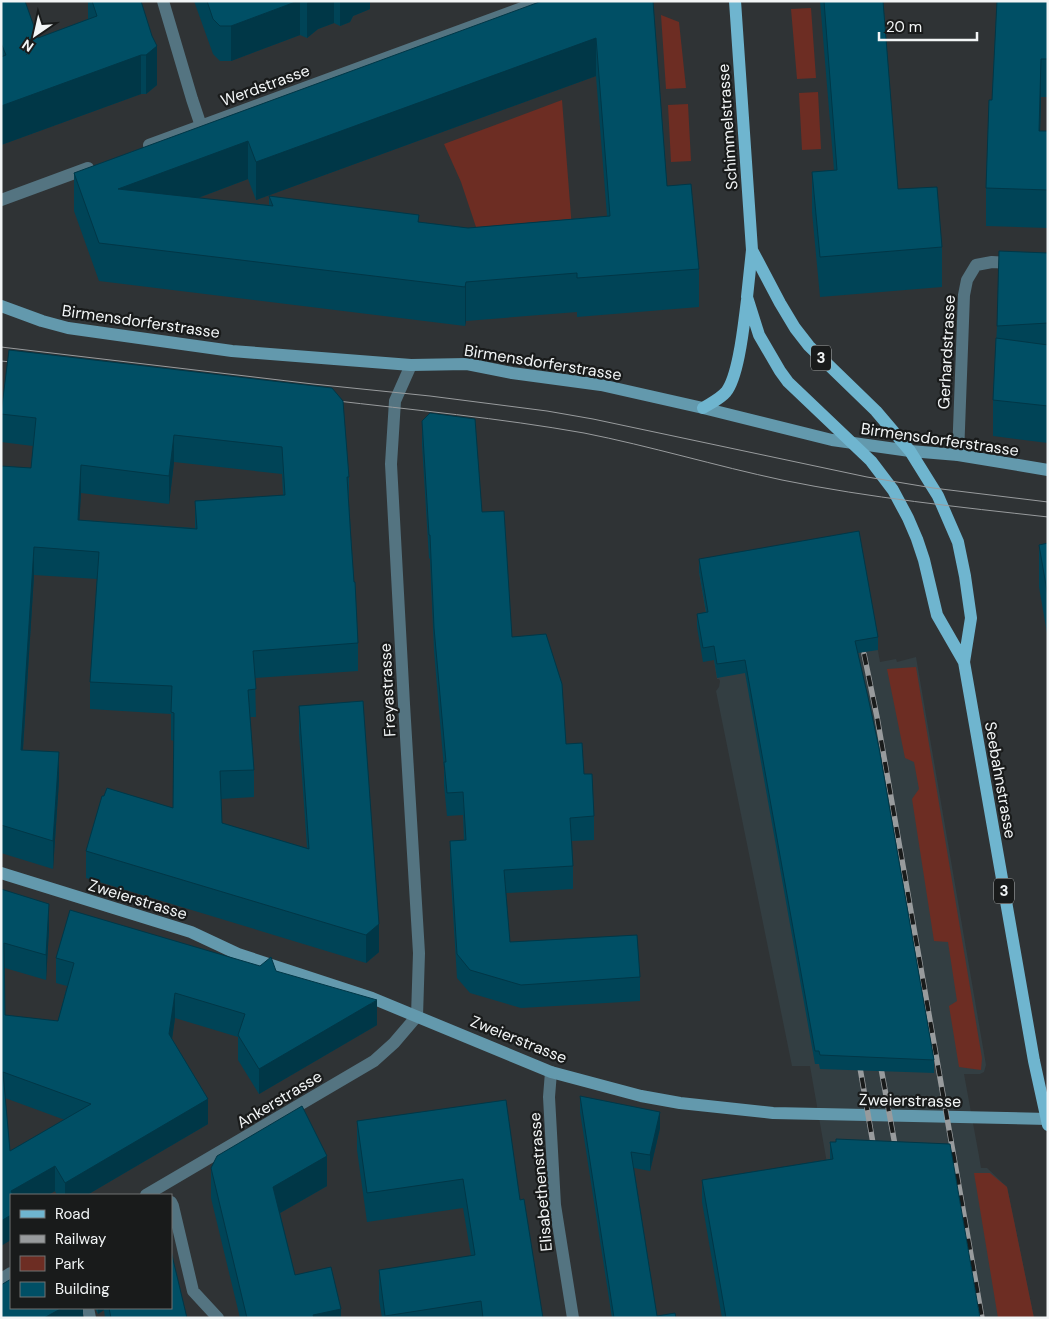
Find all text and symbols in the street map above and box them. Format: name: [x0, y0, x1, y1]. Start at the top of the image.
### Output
north arrow: [10, 10, 60, 60]
scale bar: [879, 10, 976, 42]
text: 20 m: [886, 17, 922, 37]
text: N: [18, 35, 37, 56]
street label: Werdstrasse: [218, 60, 313, 111]
street label: Schimmelstrasse: [713, 63, 742, 191]
street label: Gerhardstrasse: [933, 294, 960, 410]
street label: Birmensdorferstrasse: [61, 300, 221, 343]
street label: Birmensdorferstrasse: [463, 340, 623, 385]
road number: 3: [811, 346, 831, 370]
street label: Birmensdorferstrasse: [860, 418, 1020, 461]
street label: Freyastrasse: [375, 643, 400, 737]
street label: Seebahnstrasse: [980, 720, 1021, 840]
street label: Zweierstrasse: [86, 874, 190, 924]
road number: 3: [994, 878, 1014, 904]
street label: Zweierstrasse: [467, 1011, 570, 1068]
street label: Ankerstrasse: [233, 1066, 326, 1133]
street label: Zweierstrasse: [859, 1089, 961, 1112]
street label: Elisabethenstrasse: [524, 1112, 557, 1252]
legend: [10, 1194, 172, 1309]
text: Road: [55, 1204, 90, 1224]
text: Railway: [55, 1229, 107, 1249]
text: Park: [55, 1254, 85, 1274]
text: Building: [55, 1279, 110, 1299]

